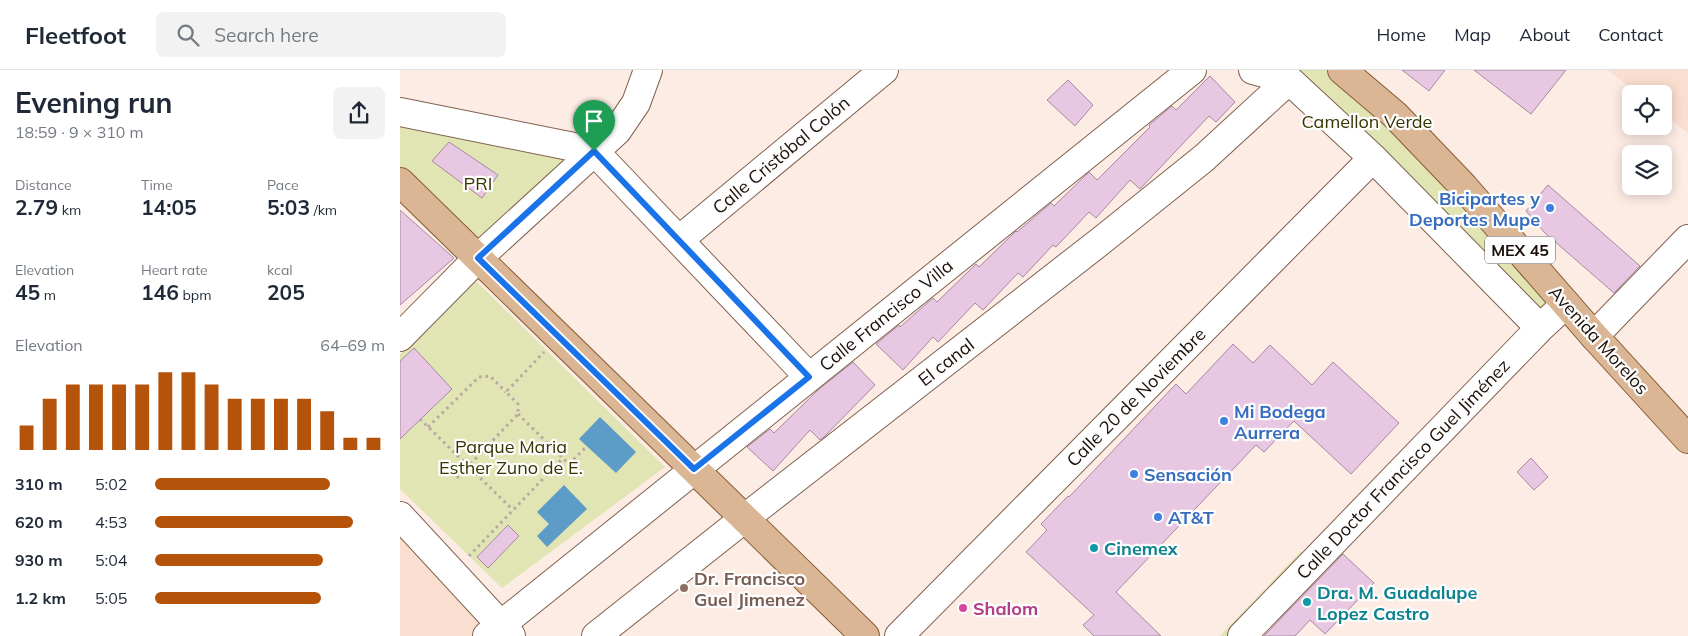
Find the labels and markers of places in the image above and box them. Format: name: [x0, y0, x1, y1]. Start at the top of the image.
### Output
pin: [573, 100, 615, 151]
place label: Bicipartes y Deportes Mupe: [1409, 187, 1540, 231]
marker: Bicipartes y Deportes Mupe: [1544, 202, 1556, 214]
place label: Mi Bodega Aurrera: [1234, 400, 1326, 444]
marker: Mi Bodega Aurrera: [1218, 415, 1230, 427]
place label: Sensación: [1144, 463, 1232, 486]
marker: Sensación: [1128, 468, 1140, 480]
place label: AT&T: [1168, 506, 1214, 529]
marker: AT&T: [1152, 511, 1164, 523]
place label: Cinemex: [1104, 537, 1179, 560]
marker: Cinemex: [1088, 542, 1100, 554]
place label: Dr. Francisco Guel Jimenez: [694, 567, 805, 611]
place label: Dra. M. Guadalupe Lopez Castro: [1317, 581, 1477, 625]
marker: Dr. Francisco Guel Jimenez: [678, 582, 690, 594]
marker: Dra. M. Guadalupe Lopez Castro: [1301, 596, 1313, 608]
place label: Shalom: [973, 597, 1038, 620]
marker: Shalom: [957, 602, 969, 614]

